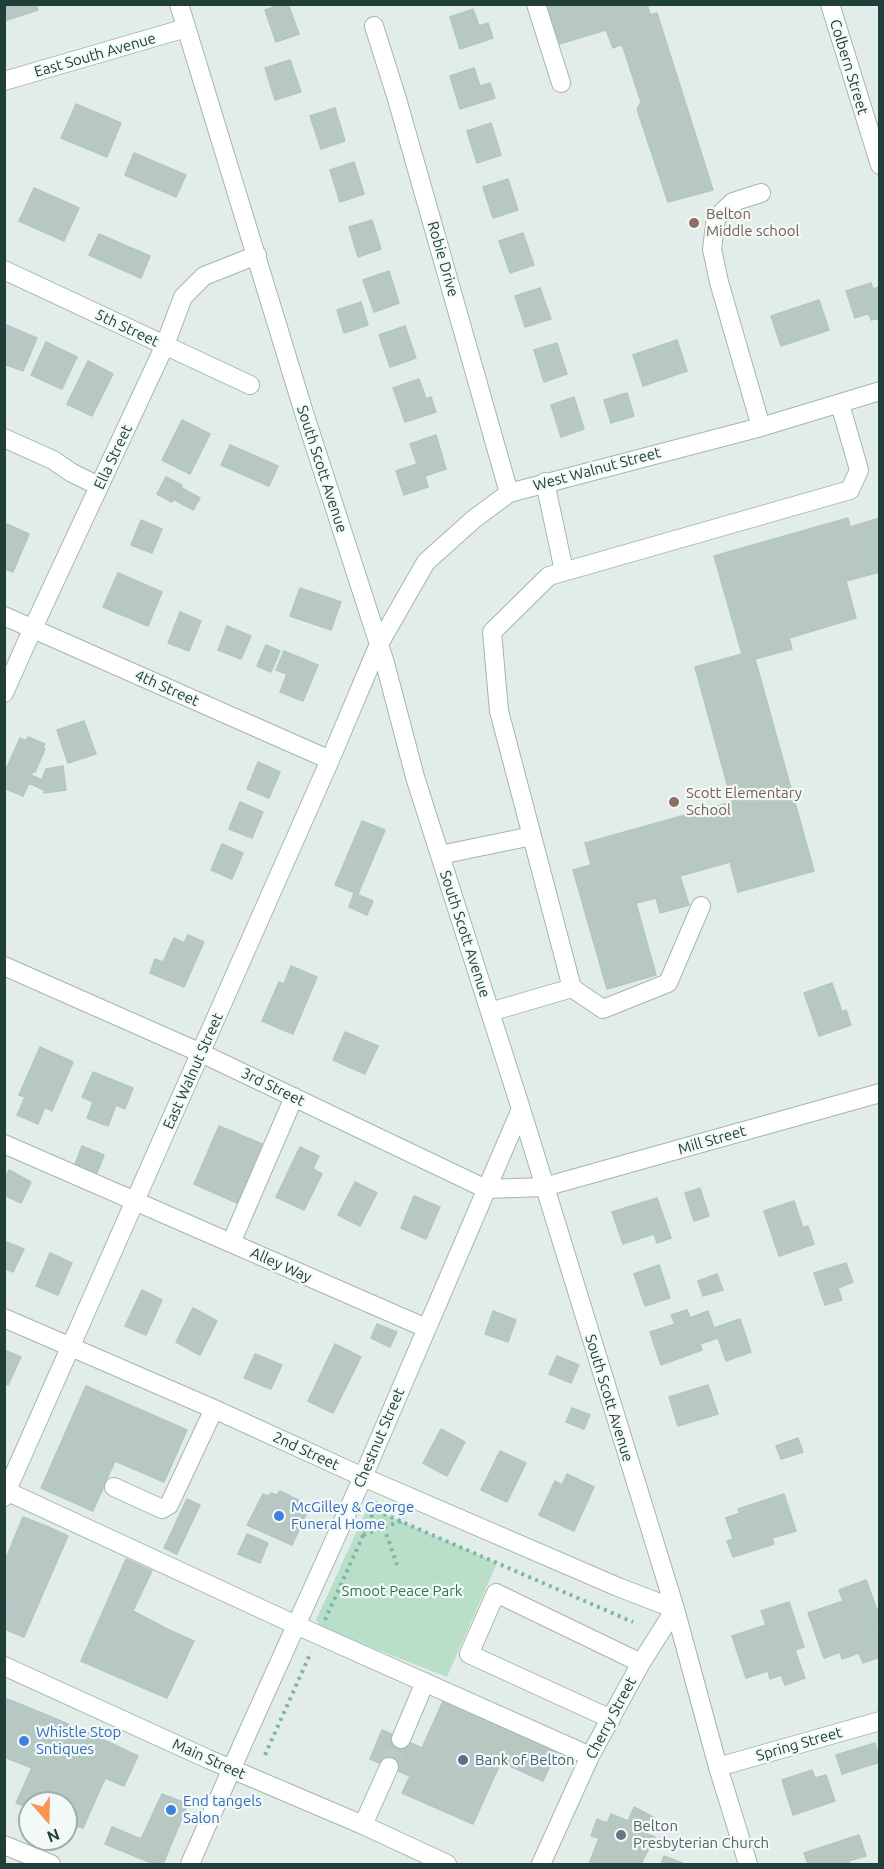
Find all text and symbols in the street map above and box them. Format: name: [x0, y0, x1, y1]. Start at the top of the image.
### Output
street label: Colbern Street: [826, 17, 872, 117]
street label: East South Avenue: [32, 29, 158, 81]
place label: Belton Middle school: [706, 205, 799, 240]
marker: Belton Middle school: [687, 216, 701, 230]
street label: Robie Drive: [424, 219, 462, 299]
street label: 5th Street: [92, 305, 162, 351]
street label: South Scott Avenue: [293, 403, 351, 535]
street label: Ella Street: [90, 422, 136, 492]
street label: West Walnut Street: [531, 443, 663, 495]
street label: 4th Street: [132, 666, 202, 710]
place label: Scott Elementary School: [686, 784, 802, 819]
marker: Scott Elementary School: [667, 795, 681, 809]
street label: South Scott Avenue: [436, 868, 494, 1000]
street label: East Walnut Street: [159, 1010, 227, 1132]
street label: 3rd Street: [238, 1064, 308, 1110]
street label: Mill Street: [676, 1122, 748, 1158]
street label: Alley Way: [248, 1244, 314, 1286]
street label: South Scott Avenue: [581, 1332, 637, 1464]
street label: Chestnut Street: [350, 1385, 408, 1491]
street label: 2nd Street: [270, 1428, 342, 1474]
place label: McGilley & George Funeral Home: [291, 1498, 414, 1533]
marker: McGilley & George Funeral Home: [272, 1509, 286, 1523]
park label: Smoot Peace Park: [342, 1582, 462, 1600]
street label: Cherry Street: [582, 1674, 640, 1762]
place label: Whistle Stop Sntiques: [36, 1723, 121, 1758]
street label: Spring Street: [754, 1723, 844, 1765]
marker: Whistle Stop Sntiques: [17, 1734, 31, 1748]
street label: Main Street: [170, 1735, 248, 1783]
place label: Bank of Belton: [475, 1751, 575, 1769]
marker: Bank of Belton: [456, 1753, 470, 1767]
north arrow: [18, 1791, 78, 1851]
place label: End tangels Salon: [183, 1792, 262, 1827]
marker: End tangels Salon: [164, 1803, 178, 1817]
place label: Belton Presbyterian Church: [633, 1817, 769, 1852]
text: N: [45, 1826, 62, 1847]
marker: Belton Presbyterian Church: [614, 1828, 628, 1842]

